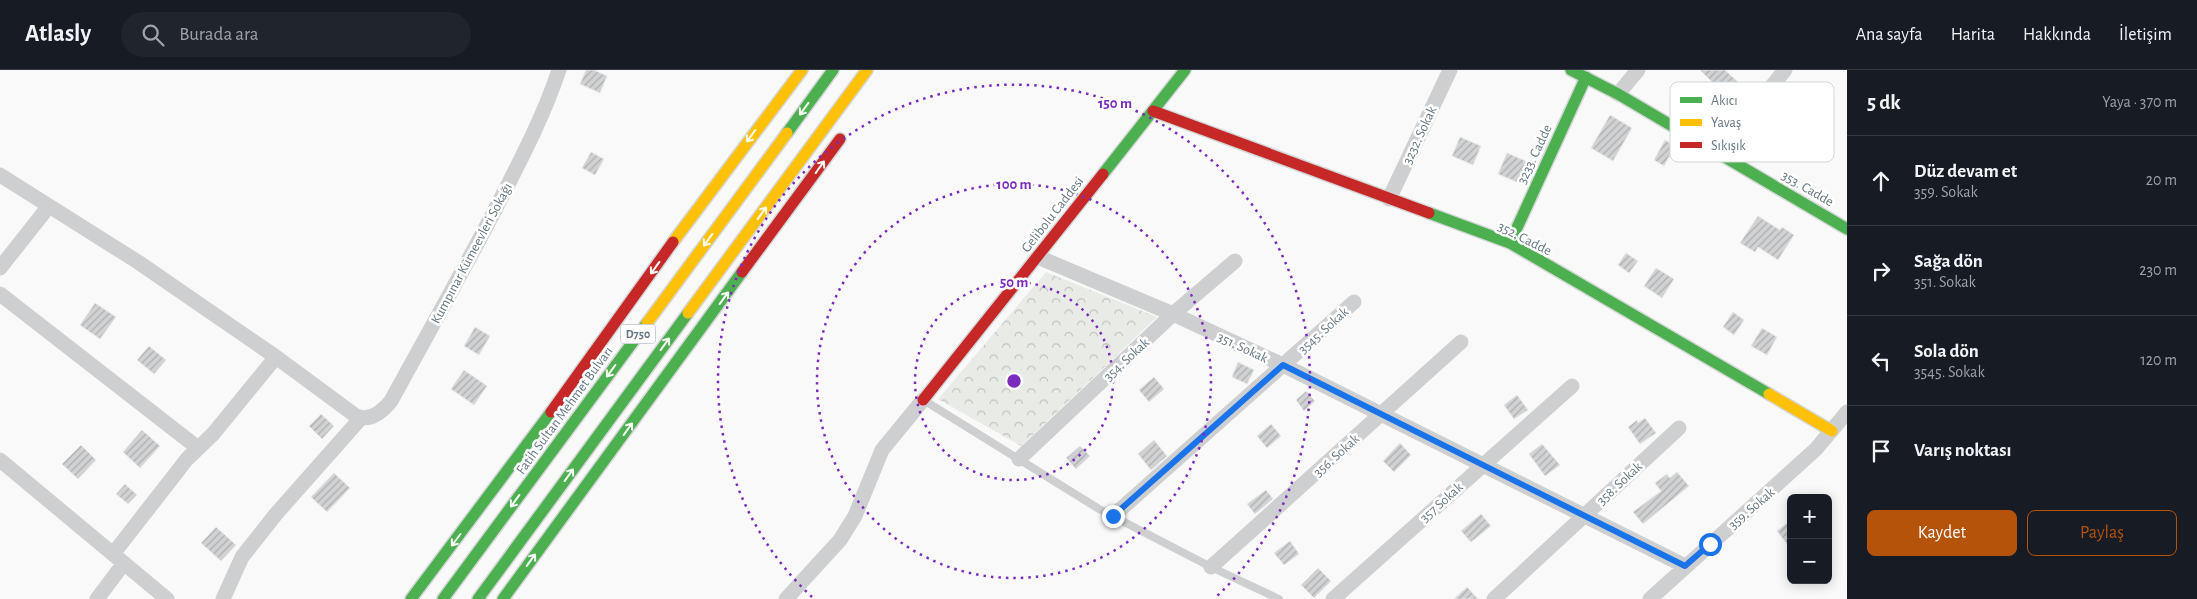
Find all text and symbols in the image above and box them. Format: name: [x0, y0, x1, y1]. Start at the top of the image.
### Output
search box: [121, 12, 471, 57]
icon: search: [139, 21, 167, 49]
text: Atlasly: [25, 22, 91, 46]
text: Burada ara: [179, 25, 259, 44]
text: Ana sayfa: [1856, 26, 1923, 44]
text: Harita: [1951, 26, 1995, 44]
text: Hakkında: [2023, 26, 2091, 44]
text: İletişim: [2119, 26, 2172, 44]
legend: [1670, 82, 1834, 162]
text: 5 dk: [1867, 92, 1901, 113]
text: Akıcı: [1711, 94, 1738, 108]
text: Yaya · 370 m: [2102, 94, 2177, 110]
text: 150 m: [1098, 96, 1132, 111]
one-way arrow: [799, 102, 810, 115]
street label: 3232. Sokak: [1400, 104, 1440, 166]
text: Yavaş: [1711, 116, 1741, 130]
street label: 3233. Cadde: [1515, 123, 1555, 186]
one-way arrow: [745, 129, 756, 142]
text: Sıkışık: [1711, 139, 1746, 153]
one-way arrow: [815, 160, 825, 174]
text: Düz devam et: [1914, 162, 2017, 181]
icon: ahead: [1867, 167, 1895, 195]
street label: 353. Cadde: [1779, 168, 1836, 209]
text: 20 m: [2146, 172, 2177, 188]
street label: Gelibolu Caddesi: [1019, 174, 1087, 255]
text: 100 m: [996, 177, 1032, 192]
street label: Kumpınar Kümeevleri Sokağı: [429, 181, 515, 326]
text: 359. Sokak: [1914, 184, 1978, 200]
one-way arrow: [756, 207, 767, 220]
street label: 352. Cadde: [1495, 219, 1554, 258]
one-way arrow: [703, 233, 713, 247]
text: Sağa dön: [1914, 252, 1983, 271]
icon: right: [1867, 257, 1895, 285]
one-way arrow: [650, 261, 660, 275]
text: 230 m: [2139, 262, 2177, 278]
text: 351. Sokak: [1914, 274, 1976, 290]
text: 50 m: [1000, 275, 1028, 290]
one-way arrow: [719, 291, 729, 305]
street label: 3545. Sokak: [1296, 304, 1352, 357]
road number: D750: [620, 324, 656, 344]
street label: 351. Sokak: [1215, 330, 1271, 366]
street label: 354. Sokak: [1101, 335, 1152, 384]
one-way arrow: [660, 337, 670, 351]
text: Sola dön: [1914, 342, 1979, 361]
street label: Fatih Sultan Mehmet Bulvarı: [514, 344, 616, 477]
icon: left: [1867, 347, 1895, 375]
text: 120 m: [2140, 352, 2177, 368]
one-way arrow: [606, 364, 617, 377]
text: 3545. Sokak: [1914, 364, 1985, 380]
centre of rings: [1005, 372, 1023, 390]
one-way arrow: [622, 423, 633, 436]
street label: 356. Sokak: [1311, 431, 1363, 480]
icon: arrive: [1867, 437, 1895, 465]
text: Varış noktası: [1914, 441, 2012, 460]
street label: 358. Sokak: [1594, 459, 1645, 508]
one-way arrow: [564, 468, 574, 482]
street label: 357 Sokak: [1418, 480, 1466, 525]
street label: 359. Sokak: [1726, 485, 1778, 532]
one-way arrow: [510, 494, 520, 508]
map controls: [1787, 494, 1832, 584]
button: +: [1787, 494, 1832, 539]
route end: [1102, 505, 1125, 528]
button: Kaydet: [1867, 510, 2017, 556]
button: Paylaş: [2027, 510, 2177, 556]
one-way arrow: [450, 533, 461, 546]
route start: [1699, 533, 1722, 556]
button: −: [1787, 539, 1832, 584]
one-way arrow: [526, 554, 537, 567]

